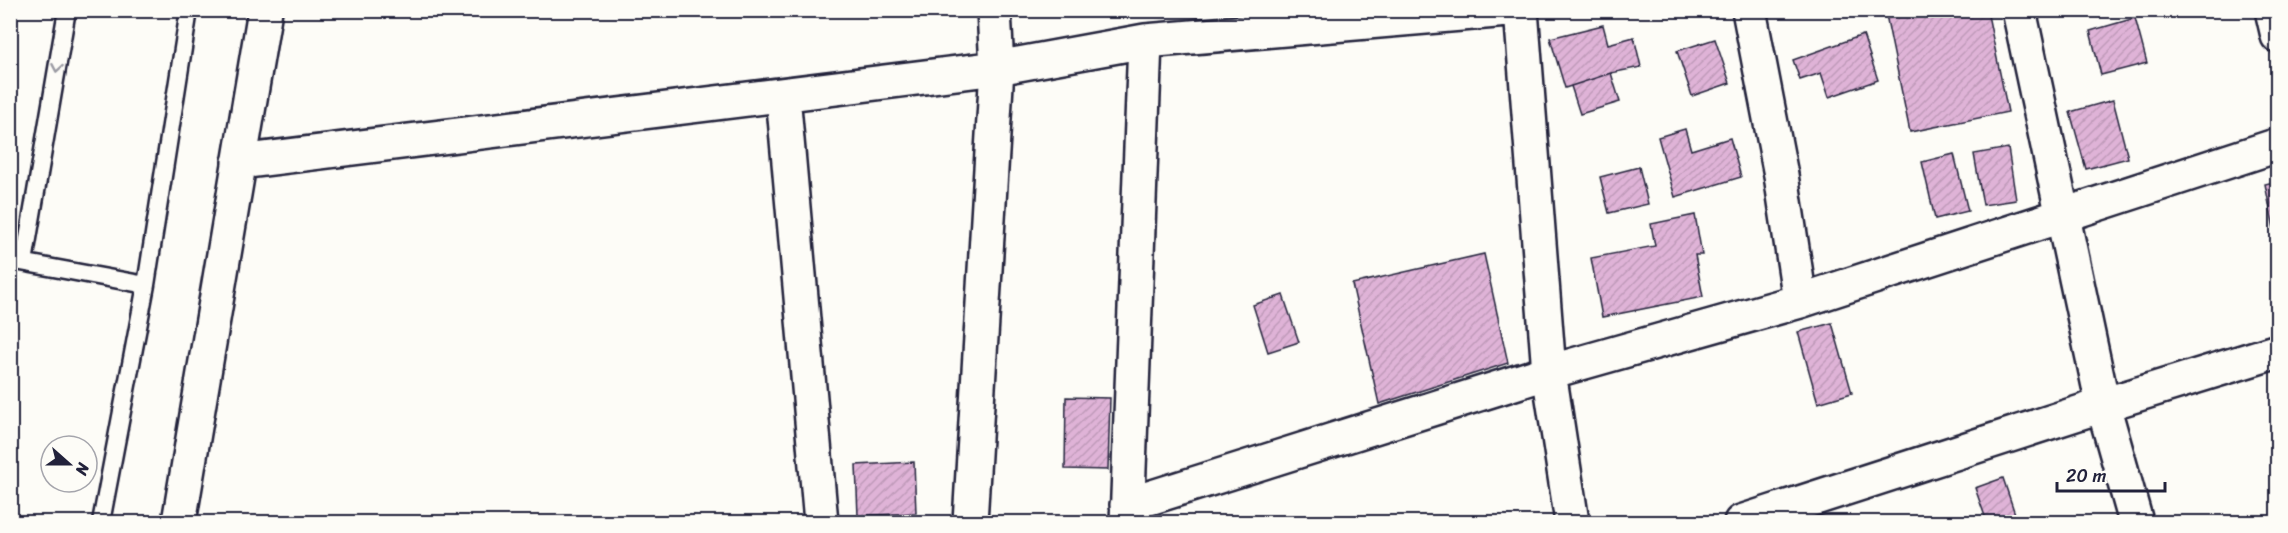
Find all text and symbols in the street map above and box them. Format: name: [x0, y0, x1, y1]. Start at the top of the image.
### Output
one-way arrow: [51, 63, 64, 73]
north arrow: [39, 434, 99, 494]
scale bar: [2057, 455, 2165, 493]
text: N: [67, 458, 98, 480]
text: 20 m: [2066, 460, 2106, 492]

